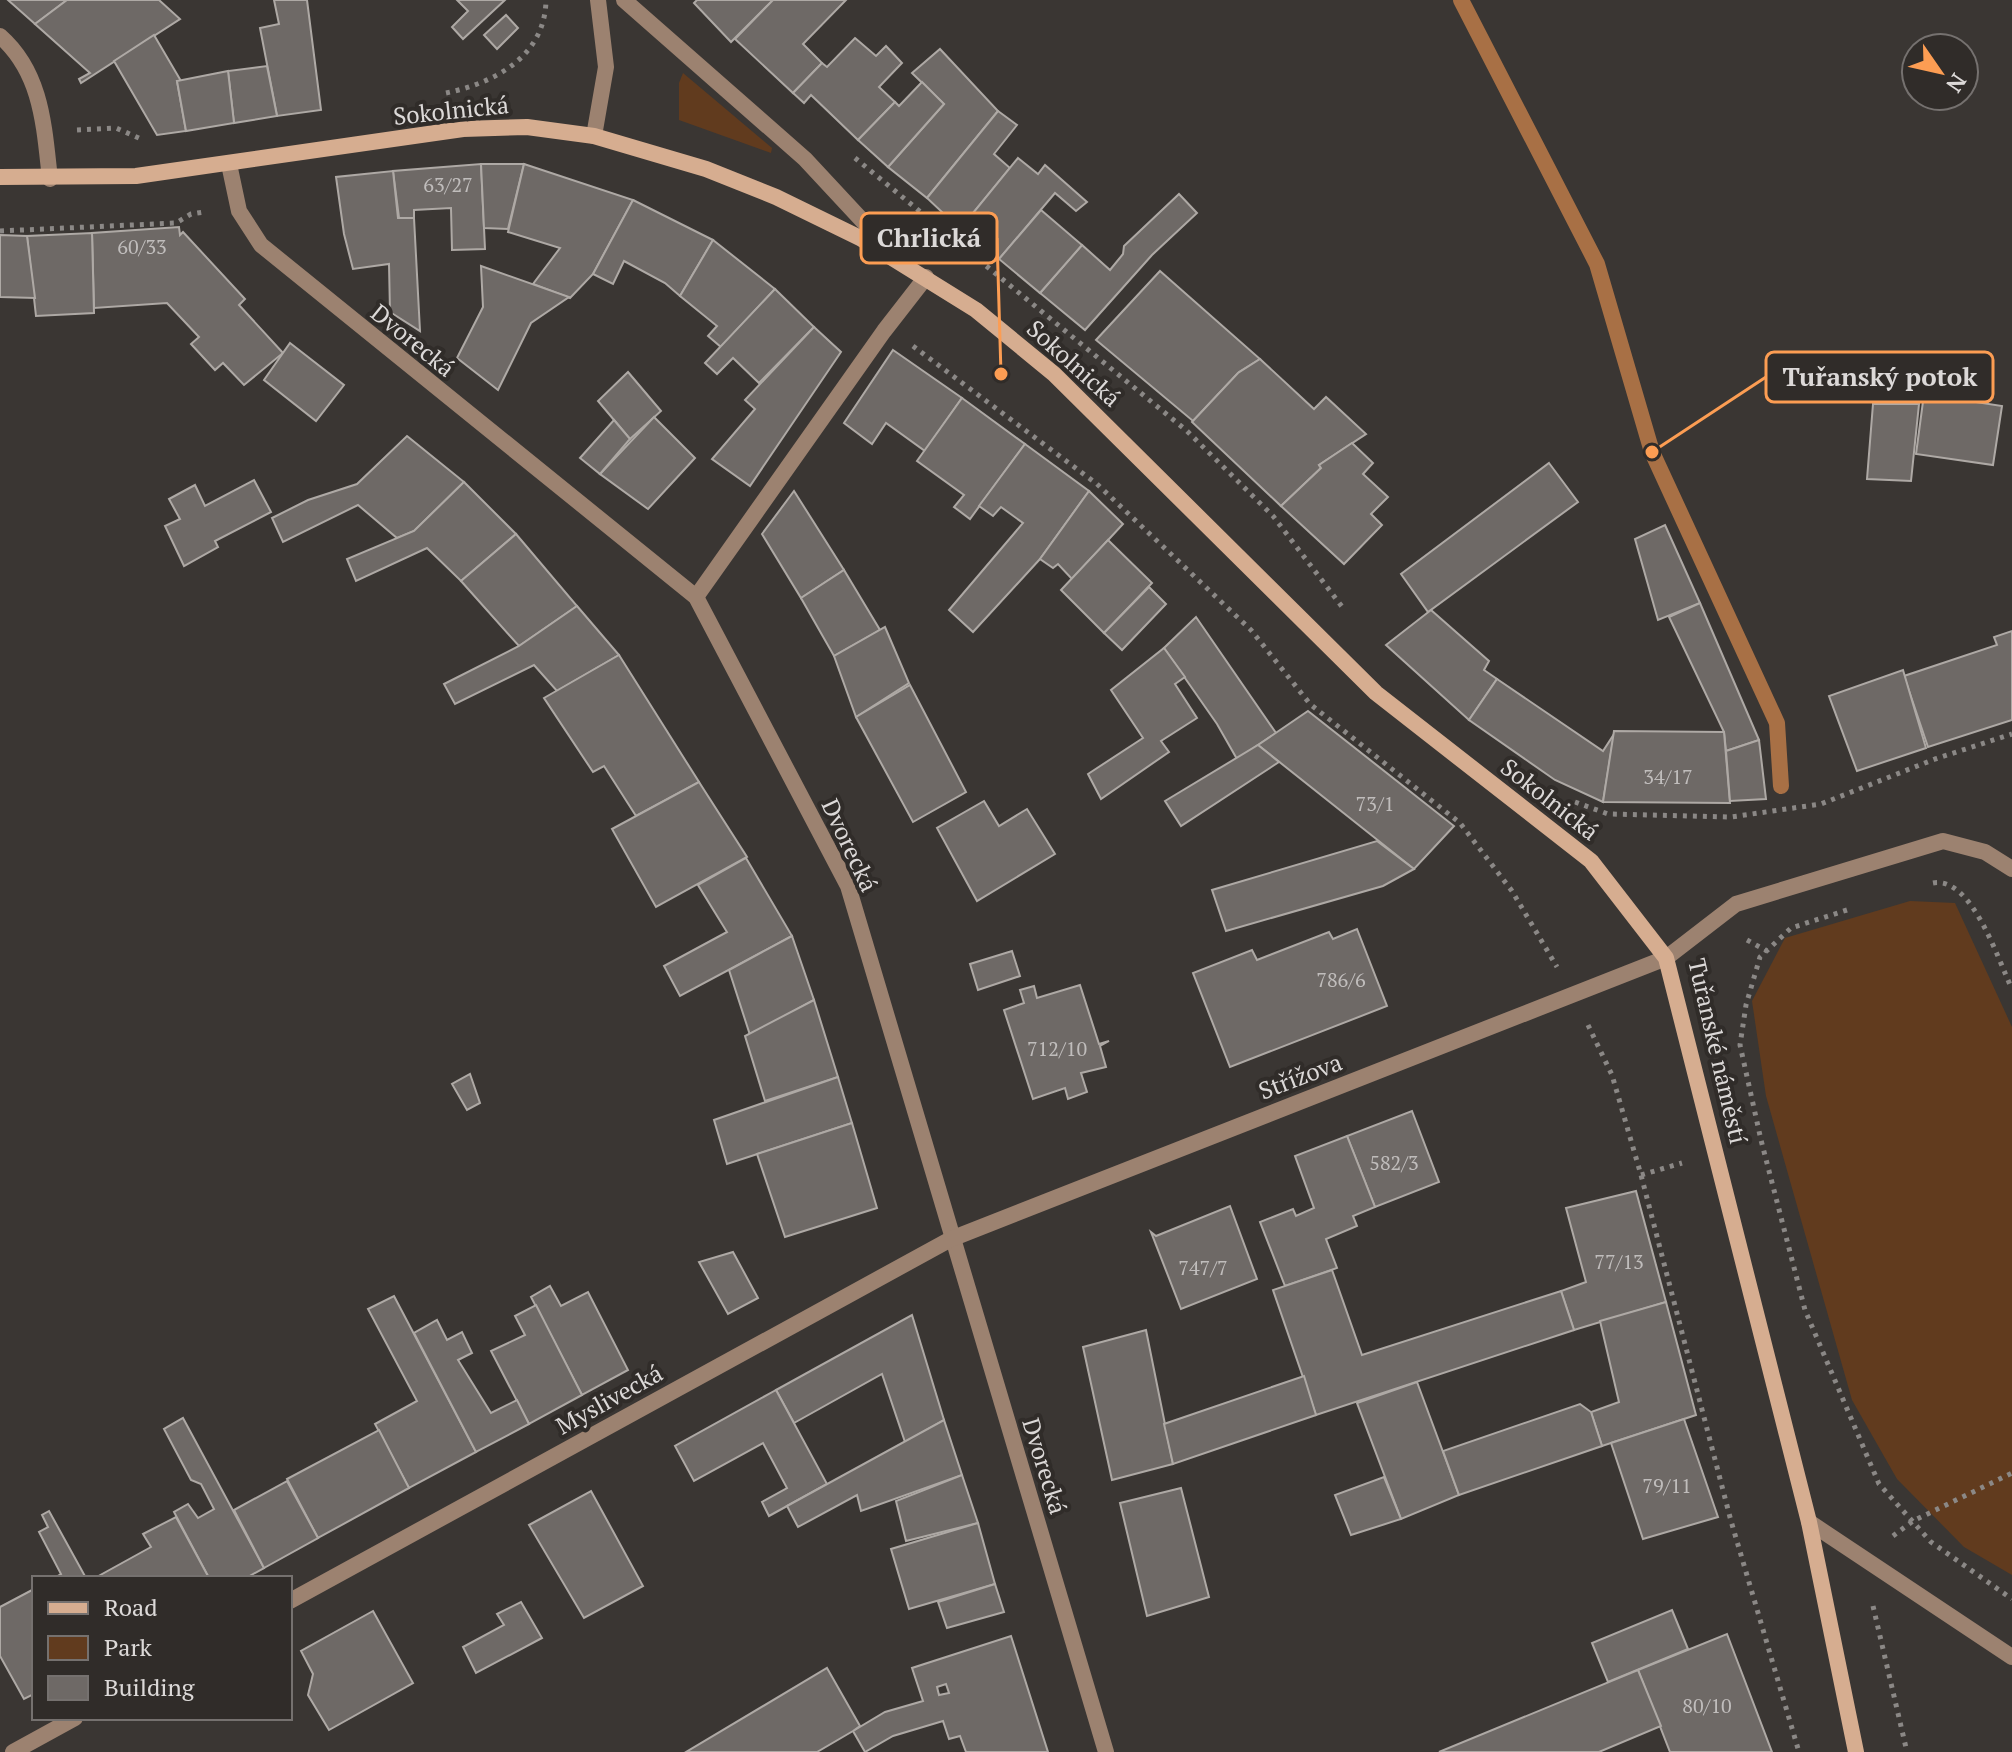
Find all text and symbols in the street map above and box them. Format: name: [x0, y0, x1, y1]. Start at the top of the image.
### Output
north arrow: [1900, 32, 1980, 112]
text: N: [1940, 68, 1974, 99]
street label: Sokolnická: [392, 88, 510, 132]
house number: 63/27: [423, 171, 473, 198]
callout: Chrlická: [861, 213, 997, 263]
text: Chrlická: [877, 220, 982, 254]
house number: 60/33: [117, 233, 167, 260]
street label: Dvorecká: [364, 296, 462, 384]
street label: Sokolnická: [1020, 312, 1128, 414]
callout: Tuřanský potok: [1766, 352, 1993, 402]
text: Tuřanský potok: [1783, 359, 1978, 393]
street label: Sokolnická: [1494, 751, 1606, 847]
house number: 34/17: [1643, 763, 1693, 790]
house number: 73/1: [1356, 790, 1394, 817]
street label: Dvorecká: [815, 793, 885, 897]
street label: Tuřanské náměstí: [1681, 955, 1755, 1147]
house number: 786/6: [1316, 966, 1366, 993]
house number: 712/10: [1027, 1035, 1087, 1062]
street label: Střížova: [1254, 1046, 1346, 1106]
house number: 582/3: [1369, 1149, 1419, 1176]
house number: 77/13: [1594, 1248, 1644, 1275]
house number: 747/7: [1178, 1254, 1228, 1281]
street label: Myslivecká: [550, 1357, 668, 1441]
street label: Dvorecká: [1015, 1414, 1075, 1518]
house number: 79/11: [1642, 1472, 1692, 1499]
legend: [32, 1576, 292, 1720]
text: Road: [104, 1591, 158, 1623]
text: Park: [104, 1631, 153, 1663]
text: Building: [104, 1671, 195, 1703]
house number: 80/10: [1682, 1692, 1732, 1719]

